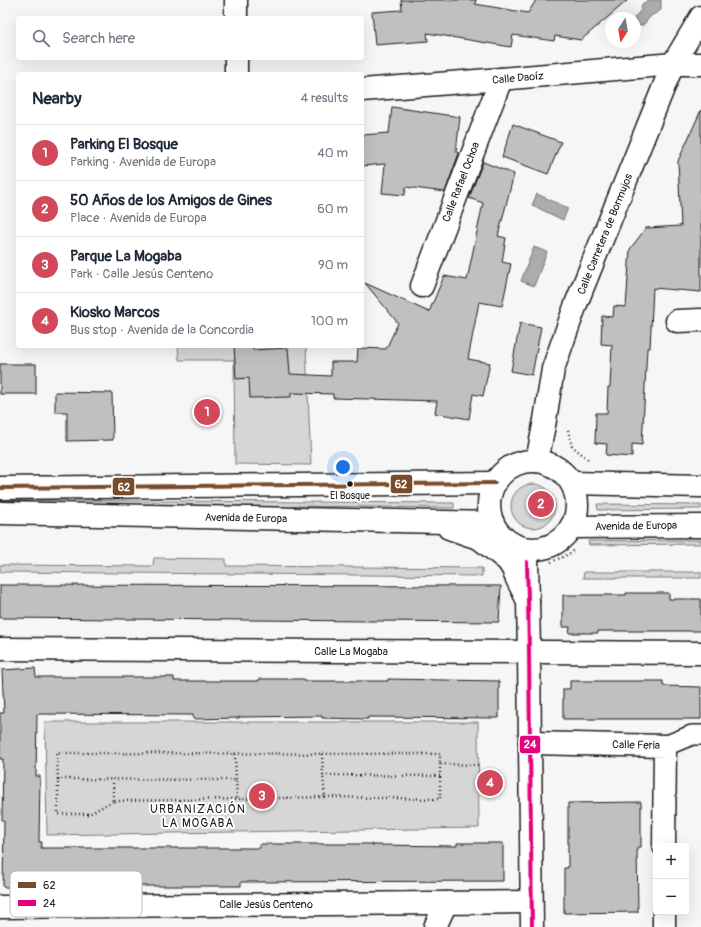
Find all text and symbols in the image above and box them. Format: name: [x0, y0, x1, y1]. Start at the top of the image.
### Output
north arrow: [605, 12, 641, 48]
search box: [16, 16, 364, 60]
icon: search: [30, 27, 52, 49]
text: Search here: [62, 29, 135, 48]
street label: Calle Daoíz: [492, 69, 545, 87]
text: Nearby: [32, 88, 81, 109]
text: 4 results: [301, 90, 348, 106]
text: Parking El Bosque: [70, 135, 178, 154]
street label: Calle Rafael Ochoa: [440, 140, 482, 224]
text: 1: [42, 145, 48, 161]
text: 40 m: [317, 145, 348, 161]
text: Parking · Avenida de Europa: [70, 154, 216, 170]
street label: Calle Carretera de Bormujos: [575, 172, 635, 296]
text: 50 Años de los Amigos de Gines: [70, 191, 272, 210]
text: 2: [41, 201, 49, 217]
text: 60 m: [317, 201, 348, 217]
text: Place · Avenida de Europa: [70, 210, 206, 226]
text: Parque La Mogaba: [70, 247, 182, 266]
text: 3: [41, 257, 49, 273]
text: 90 m: [318, 257, 348, 273]
text: Park · Calle Jesús Centeno: [70, 266, 213, 282]
text: Kiosko Marcos: [70, 303, 160, 322]
text: 4: [41, 313, 49, 329]
text: 100 m: [311, 313, 348, 329]
text: Bus stop · Avenida de la Concordia: [70, 322, 254, 338]
pin: 1: [194, 397, 220, 427]
your location: [333, 457, 353, 477]
line badge: 62: [390, 474, 413, 494]
line badge: 62: [112, 477, 135, 496]
text: 62: [395, 478, 407, 491]
marker: El Bosque: [345, 479, 355, 489]
text: 62: [118, 481, 130, 494]
pin: 2: [528, 489, 554, 519]
place label: El Bosque: [330, 490, 370, 502]
street label: Avenida de Europa: [205, 511, 287, 525]
street label: Avenida de Europa: [595, 519, 677, 533]
street label: Calle La Mogaba: [314, 645, 388, 658]
line badge: 24: [519, 735, 541, 754]
text: 24: [524, 738, 537, 751]
street label: Calle Feria: [612, 738, 660, 752]
pin: 4: [477, 768, 503, 798]
pin: 3: [249, 781, 275, 811]
district label: URBANIZACIÓN LA MOGABA: [150, 801, 246, 831]
map controls: [653, 843, 689, 915]
button: +: [653, 843, 689, 879]
legend: [10, 871, 142, 917]
text: 62: [43, 879, 56, 892]
button: −: [653, 879, 689, 915]
text: 24: [43, 897, 56, 910]
street label: Calle Jesús Centeno: [219, 898, 313, 911]

